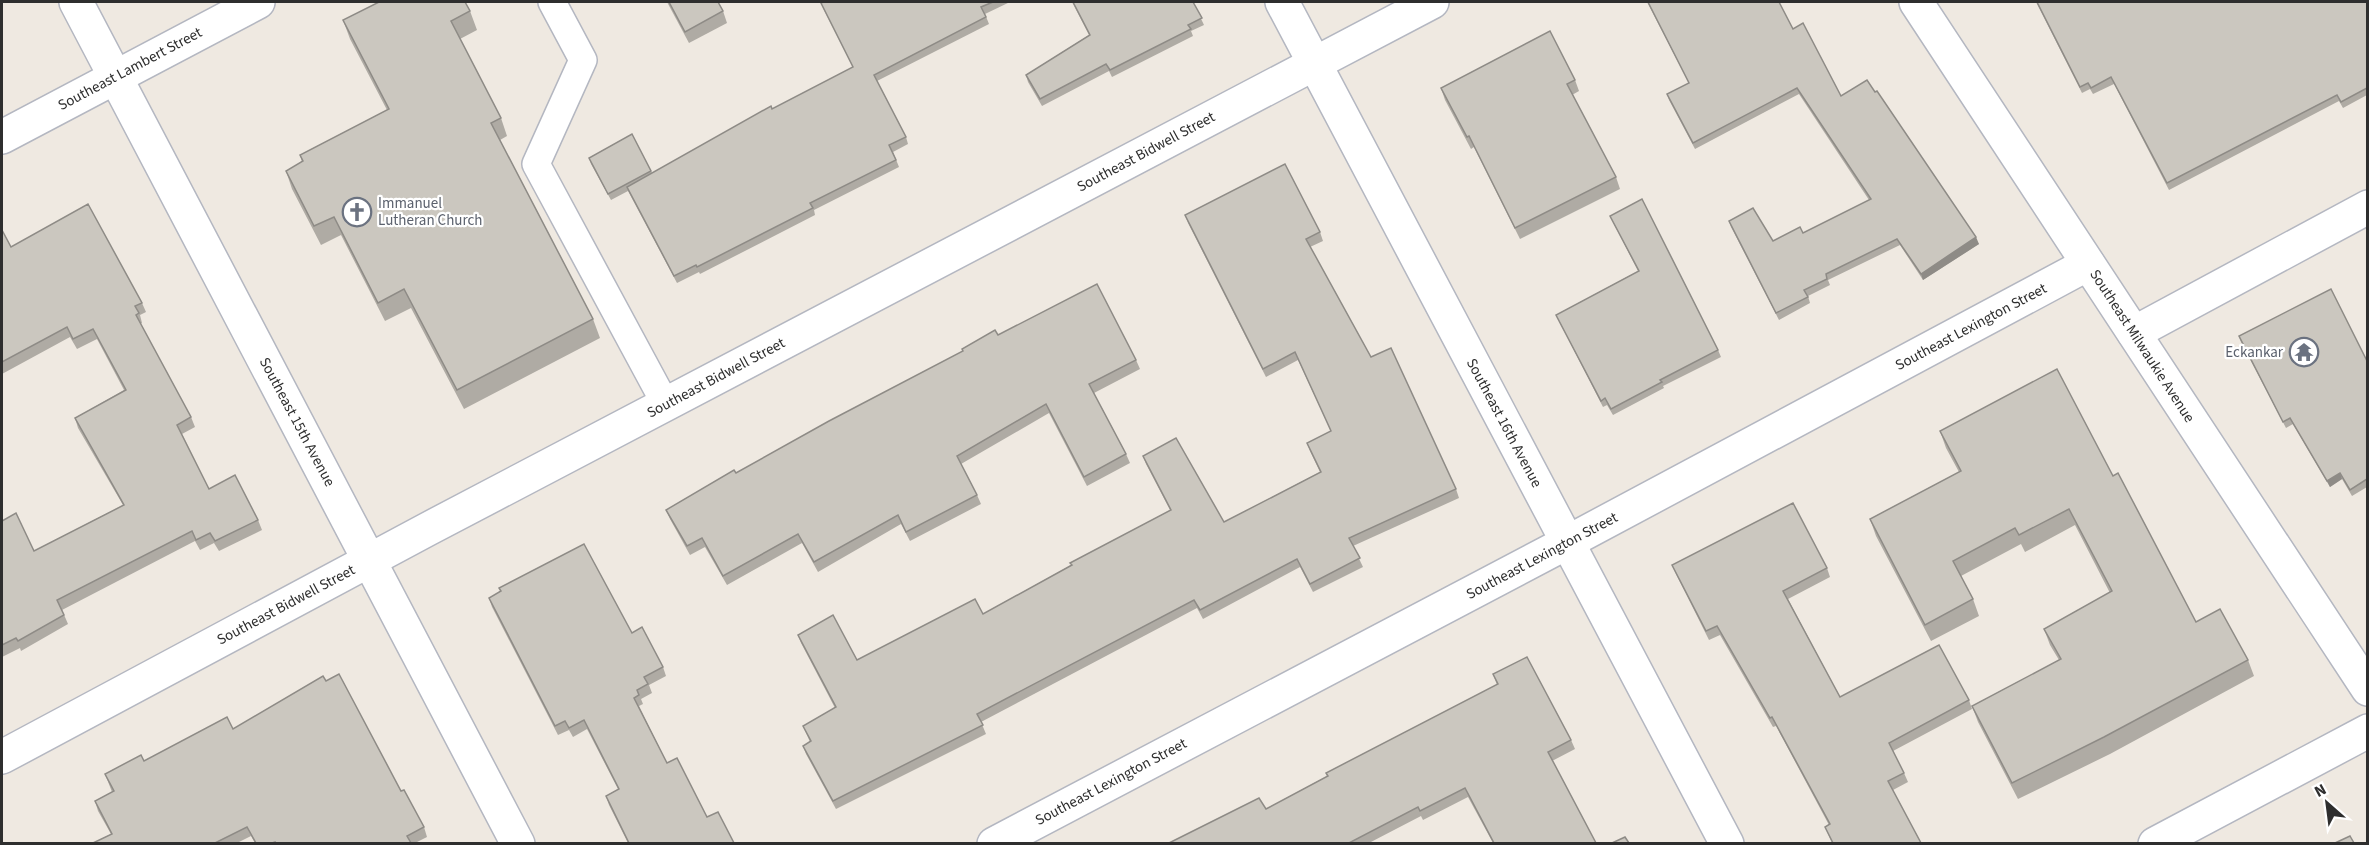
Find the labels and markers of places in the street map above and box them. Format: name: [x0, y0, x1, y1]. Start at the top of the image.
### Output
place label: Immanuel Lutheran Church: [378, 193, 483, 231]
church icon: Immanuel Lutheran Church: [341, 196, 373, 228]
temple icon: Eckankar: [2288, 336, 2320, 368]
place label: Eckankar: [2225, 342, 2284, 363]

